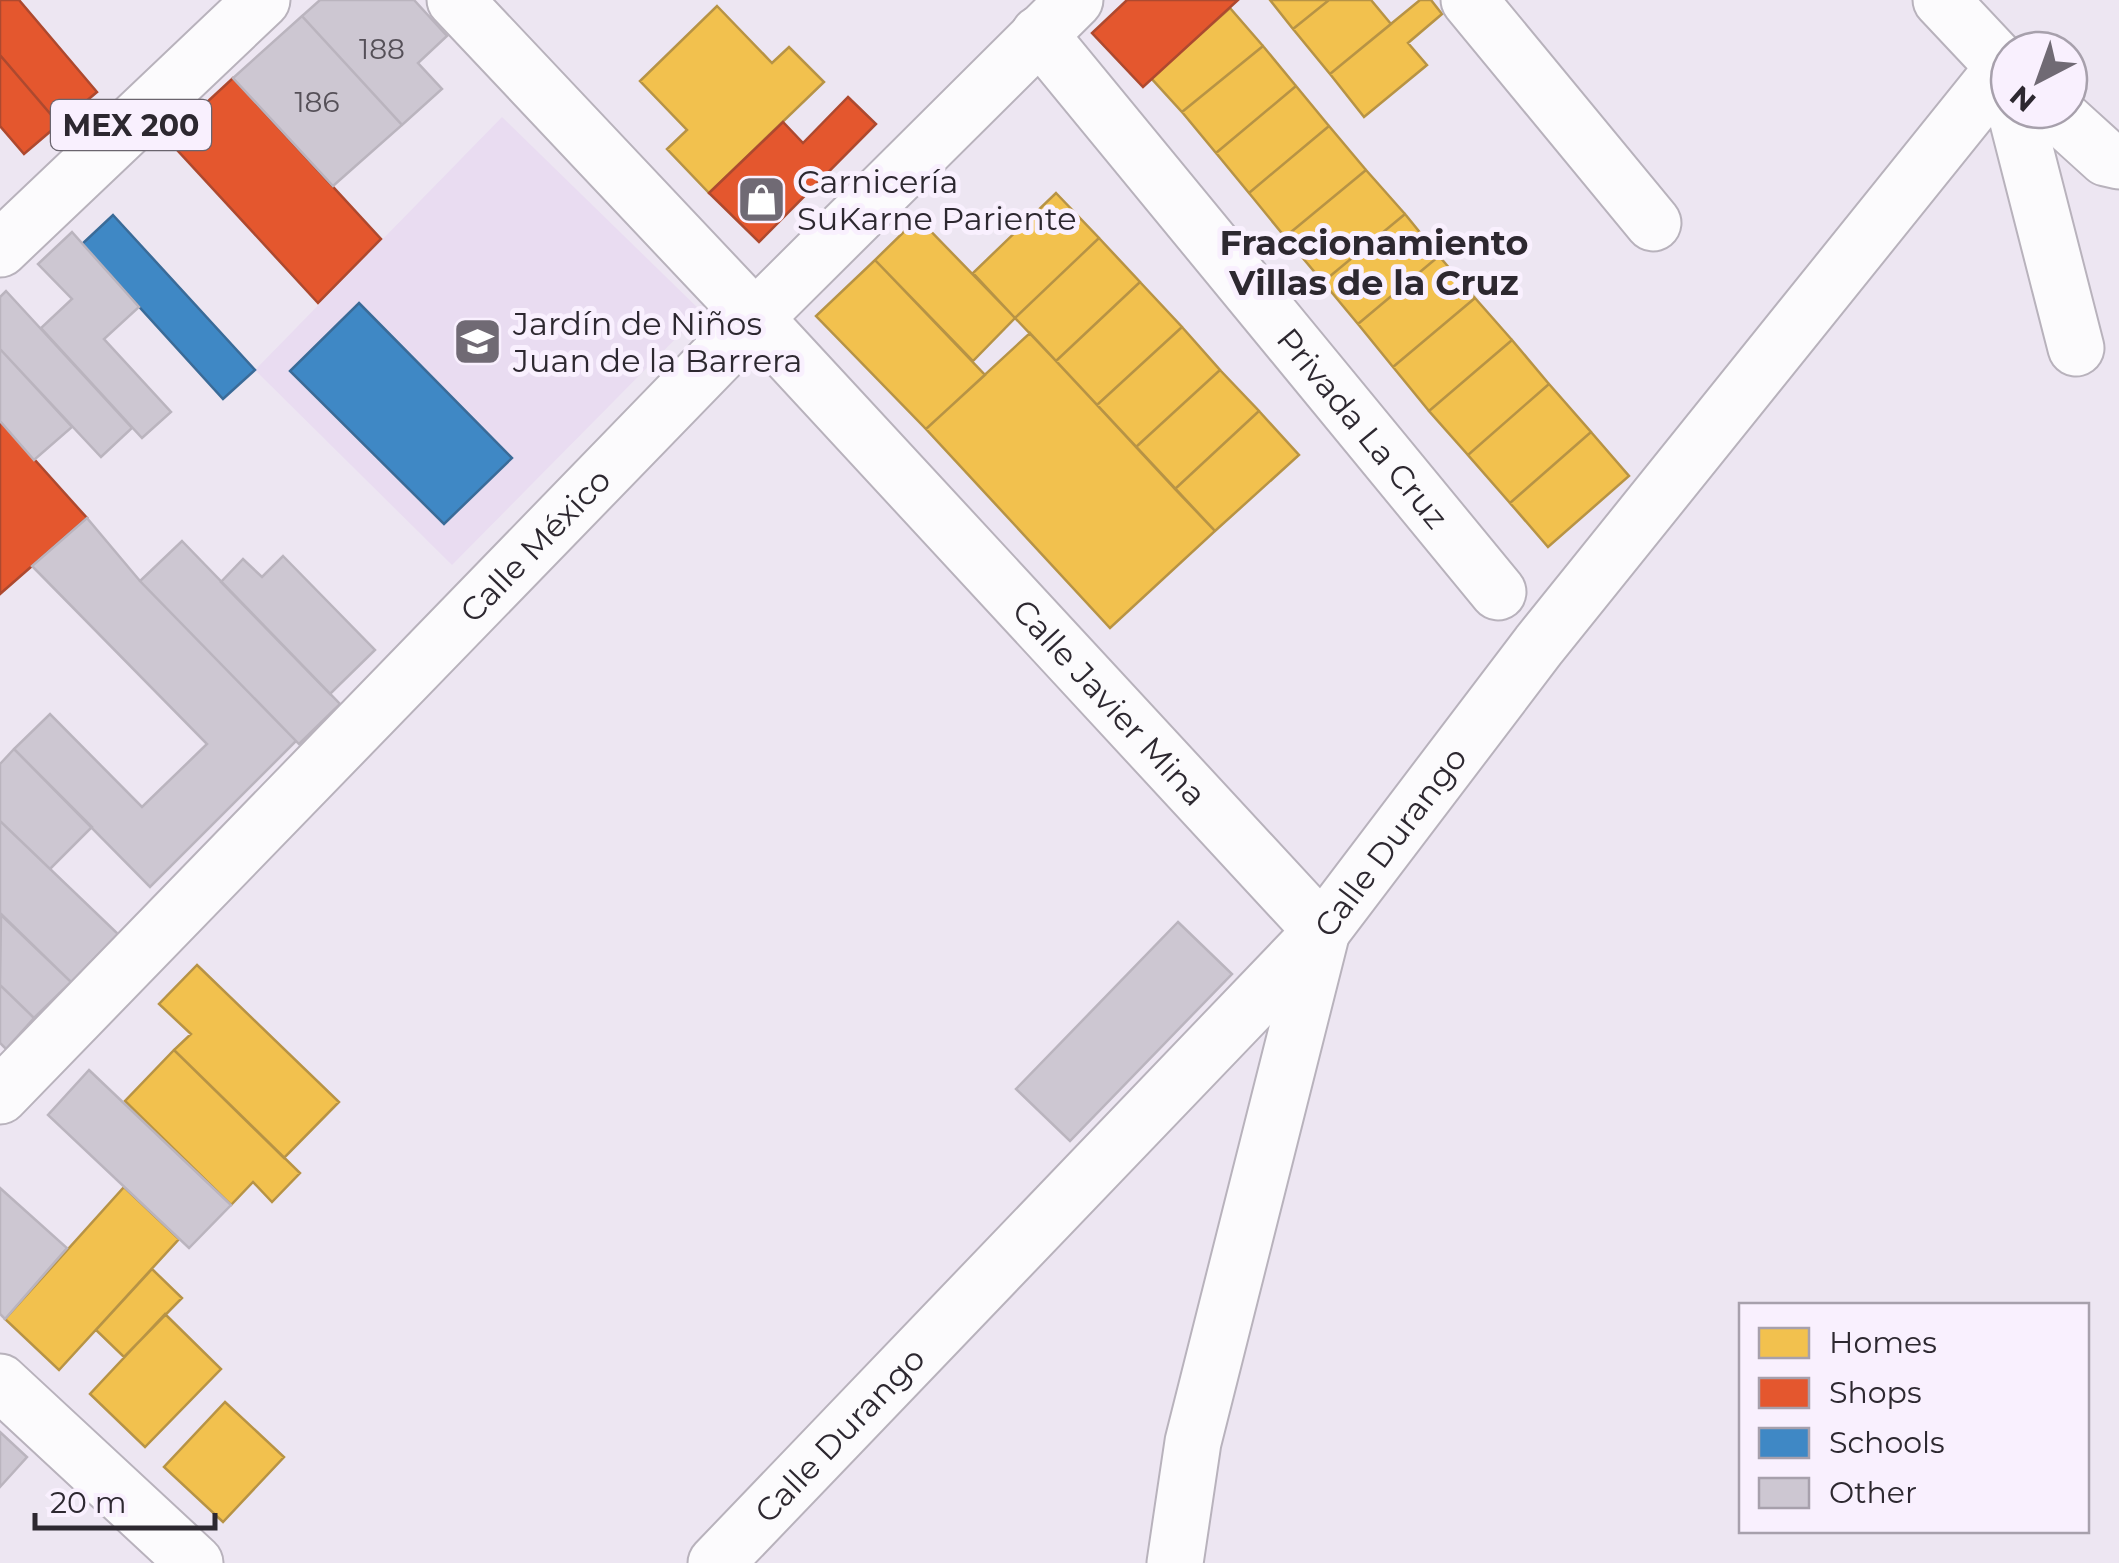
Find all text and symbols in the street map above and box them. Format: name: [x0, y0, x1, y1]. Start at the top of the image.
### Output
north arrow: [1989, 30, 2089, 130]
house number: 188: [359, 32, 405, 66]
text: N: [2003, 79, 2042, 119]
house number: 186: [294, 85, 340, 119]
road number: MEX 200: [51, 100, 211, 150]
place label: Carnicería SuKarne Pariente: [797, 162, 1077, 238]
shop icon: Carnicería SuKarne Pariente: [736, 173, 788, 225]
district label: Fraccionamiento Villas de la Cruz: [1220, 221, 1528, 304]
place label: Jardín de Niños Juan de la Barrera: [512, 304, 802, 380]
school or university icon: Jardín de Niños Juan de la Barrera: [452, 315, 504, 367]
street label: Privada La Cruz: [1269, 320, 1457, 536]
street label: Calle México: [451, 460, 618, 630]
street label: Calle Javier Mina: [1005, 591, 1215, 813]
street label: Calle Durango: [1305, 739, 1474, 944]
legend: [1739, 1303, 2089, 1533]
text: Homes: [1829, 1324, 1937, 1361]
street label: Calle Durango: [746, 1339, 932, 1530]
text: Shops: [1829, 1374, 1922, 1411]
text: Schools: [1829, 1424, 1945, 1461]
scale bar: [35, 1468, 215, 1530]
text: Other: [1829, 1474, 1917, 1511]
text: 20 m: [50, 1484, 127, 1521]

